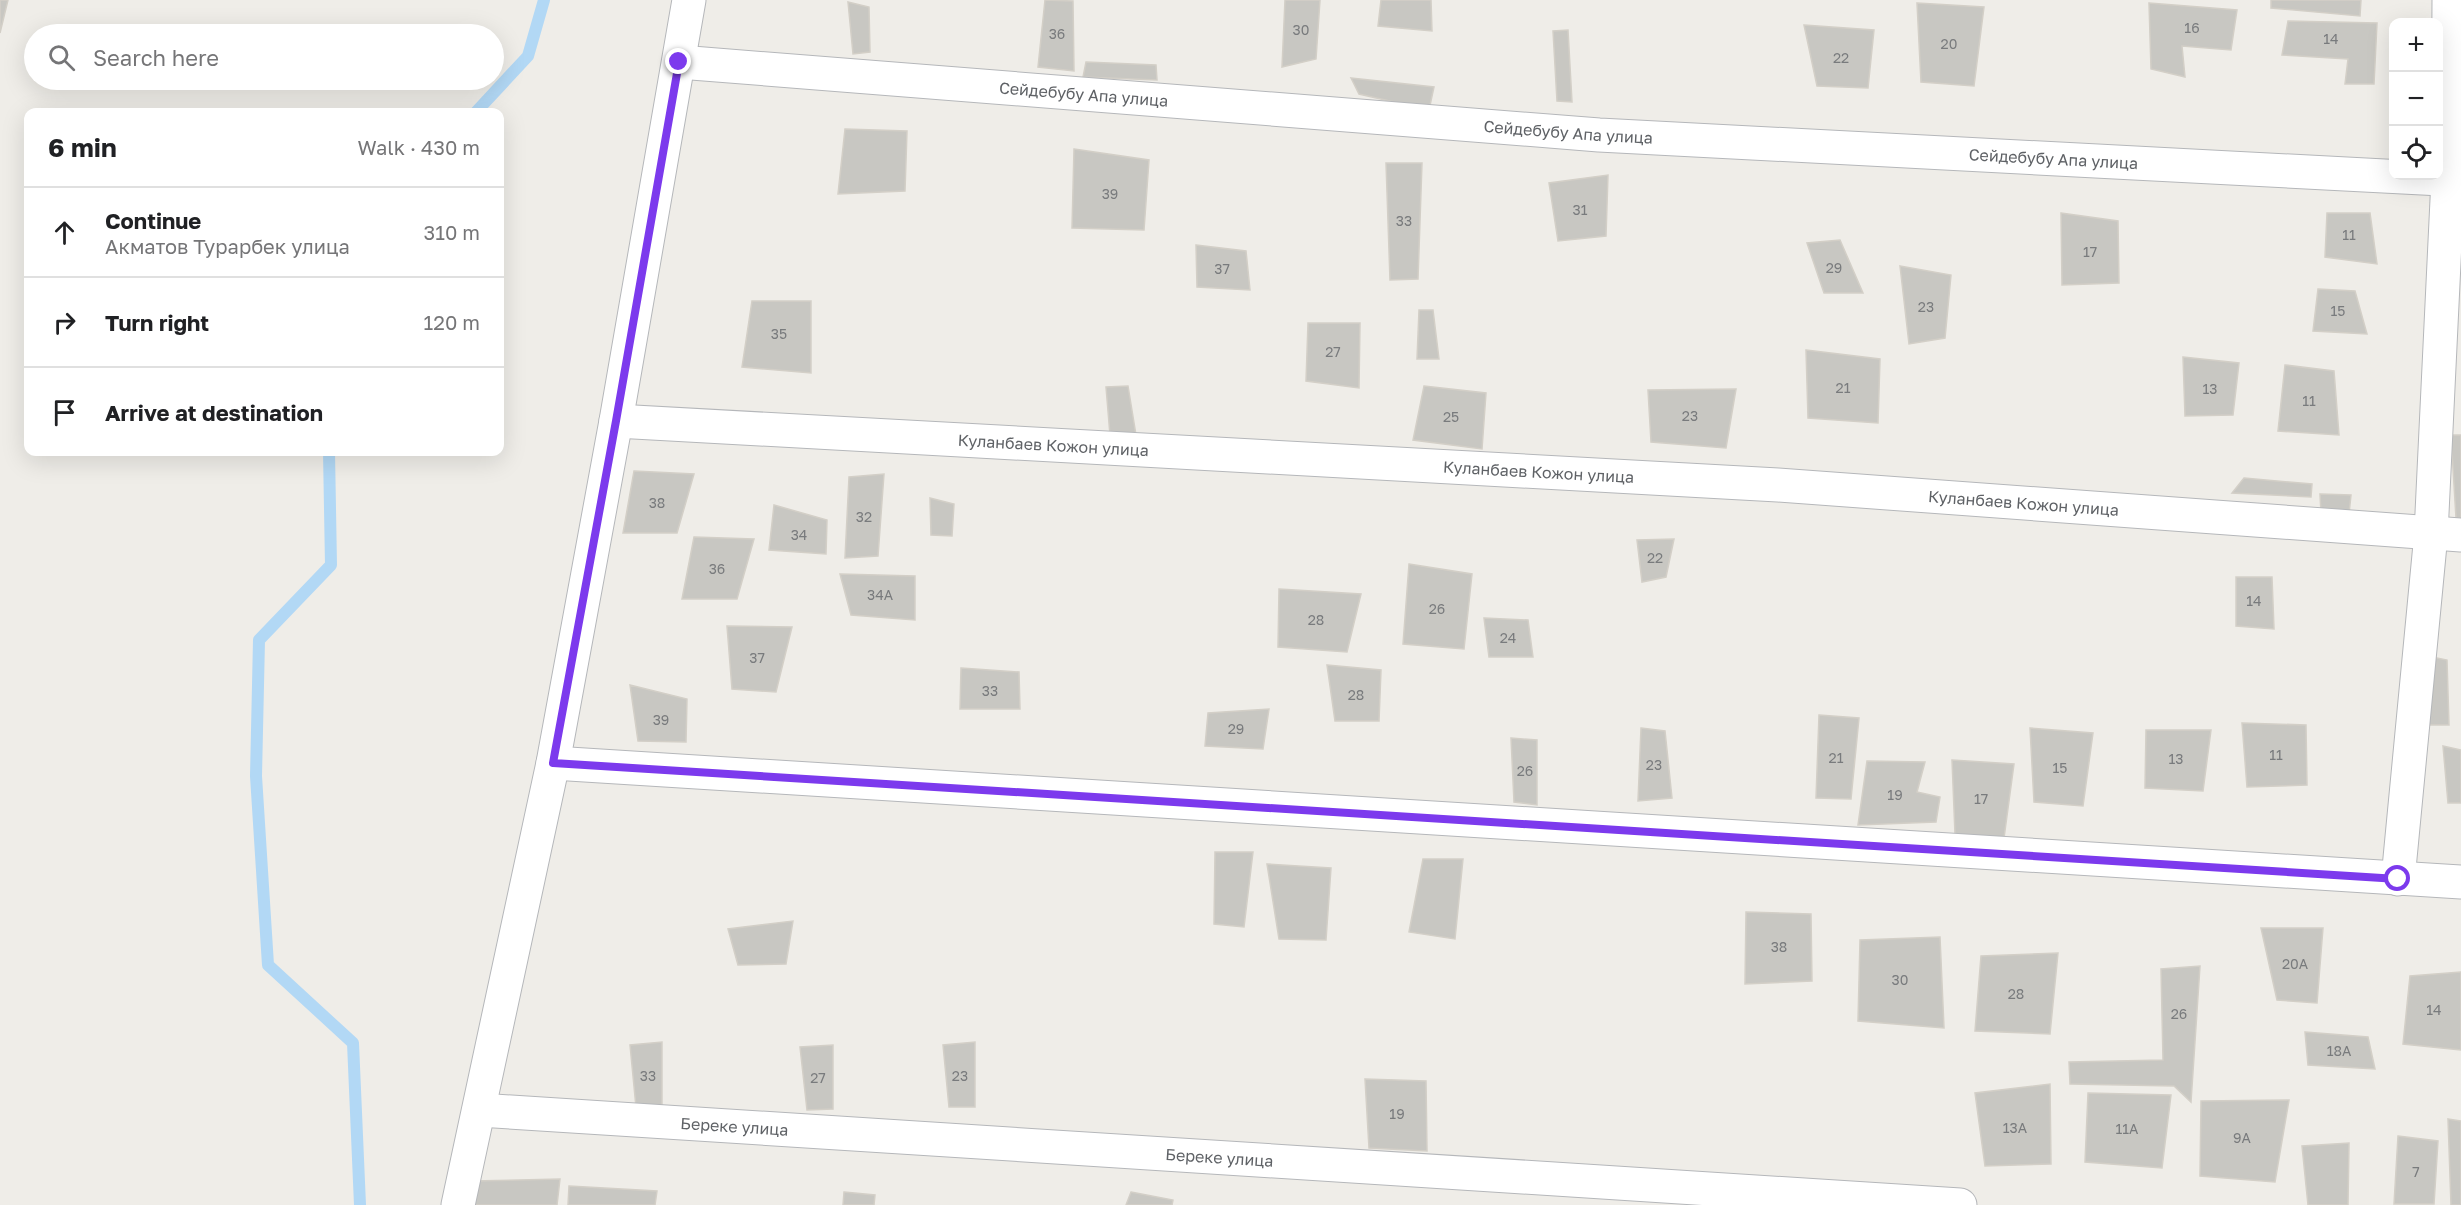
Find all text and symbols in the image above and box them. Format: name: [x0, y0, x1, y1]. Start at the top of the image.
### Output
map controls: [2389, 18, 2443, 180]
button: +: [2389, 18, 2443, 72]
house number: 16: [2184, 19, 2200, 36]
house number: 30: [1293, 21, 1309, 38]
search box: [24, 24, 504, 90]
house number: 36: [1049, 25, 1065, 42]
house number: 14: [2323, 30, 2339, 47]
house number: 20: [1941, 35, 1957, 52]
icon: search: [45, 41, 78, 74]
text: Search here: [93, 44, 219, 71]
route end: [665, 48, 691, 74]
house number: 22: [1833, 49, 1849, 66]
button: −: [2389, 72, 2443, 126]
street label: Сейдебубу Апа улица: [998, 77, 1169, 111]
street label: Сейдебубу Апа улица: [1483, 116, 1653, 148]
button: locate: [2389, 126, 2443, 180]
text: 6 min: [48, 132, 117, 163]
text: Walk · 430 m: [358, 135, 480, 159]
street label: Сейдебубу Апа улица: [1968, 144, 2139, 173]
house number: 39: [1102, 185, 1118, 202]
house number: 31: [1573, 201, 1588, 218]
text: Continue: [105, 207, 201, 234]
house number: 33: [1396, 212, 1412, 229]
icon: ahead: [48, 216, 81, 249]
text: 310 m: [424, 220, 480, 244]
house number: 11: [2342, 226, 2356, 243]
text: Акматов Турарбек улица: [105, 234, 350, 258]
house number: 17: [2083, 243, 2097, 260]
house number: 29: [1826, 259, 1842, 276]
house number: 37: [1214, 260, 1230, 277]
house number: 23: [1918, 298, 1934, 315]
house number: 15: [2331, 302, 2345, 319]
icon: right: [48, 306, 81, 339]
text: Turn right: [105, 309, 209, 336]
text: 120 m: [424, 310, 480, 334]
house number: 35: [771, 325, 787, 342]
house number: 27: [1325, 343, 1341, 360]
house number: 21: [1836, 379, 1851, 396]
house number: 13: [2203, 380, 2217, 397]
house number: 11: [2302, 392, 2316, 409]
icon: arrive: [48, 396, 81, 429]
text: Arrive at destination: [105, 399, 323, 426]
house number: 23: [1682, 407, 1698, 424]
house number: 25: [1443, 408, 1459, 425]
street label: Куланбаев Кожон улица: [957, 430, 1149, 460]
street label: Куланбаев Кожон улица: [1443, 457, 1635, 487]
street label: Куланбаев Кожон улица: [1927, 486, 2120, 520]
house number: 38: [649, 494, 665, 511]
house number: 32: [856, 508, 872, 525]
house number: 34: [791, 526, 807, 543]
house number: 22: [1647, 549, 1663, 566]
house number: 36: [709, 560, 725, 577]
house number: 34А: [867, 586, 894, 603]
house number: 14: [2246, 592, 2262, 609]
house number: 26: [1429, 600, 1445, 617]
house number: 28: [1308, 611, 1324, 628]
house number: 24: [1500, 629, 1516, 646]
house number: 37: [749, 649, 765, 666]
house number: 33: [982, 682, 998, 699]
house number: 28: [1348, 686, 1364, 703]
house number: 39: [653, 711, 669, 728]
house number: 29: [1228, 720, 1244, 737]
house number: 11: [2269, 746, 2283, 763]
house number: 21: [1829, 749, 1844, 766]
house number: 13: [2169, 750, 2183, 767]
house number: 23: [1646, 756, 1662, 773]
house number: 15: [2053, 759, 2067, 776]
house number: 26: [1517, 762, 1533, 779]
house number: 19: [1887, 786, 1903, 803]
house number: 17: [1974, 790, 1988, 807]
route start: [2384, 865, 2410, 891]
house number: 38: [1771, 938, 1787, 955]
house number: 20А: [2282, 955, 2309, 972]
house number: 30: [1892, 971, 1908, 988]
house number: 28: [2008, 985, 2024, 1002]
house number: 14: [2426, 1001, 2442, 1018]
house number: 26: [2171, 1005, 2187, 1022]
house number: 18А: [2327, 1042, 2352, 1059]
house number: 33: [640, 1067, 656, 1084]
house number: 23: [952, 1067, 968, 1084]
house number: 27: [810, 1069, 826, 1086]
house number: 19: [1389, 1105, 1405, 1122]
street label: Береке улица: [680, 1113, 789, 1140]
house number: 13А: [2003, 1119, 2028, 1136]
house number: 11А: [2116, 1120, 2139, 1137]
house number: 9А: [2233, 1129, 2252, 1146]
street label: Береке улица: [1165, 1144, 1274, 1171]
house number: 7: [2412, 1163, 2420, 1180]

